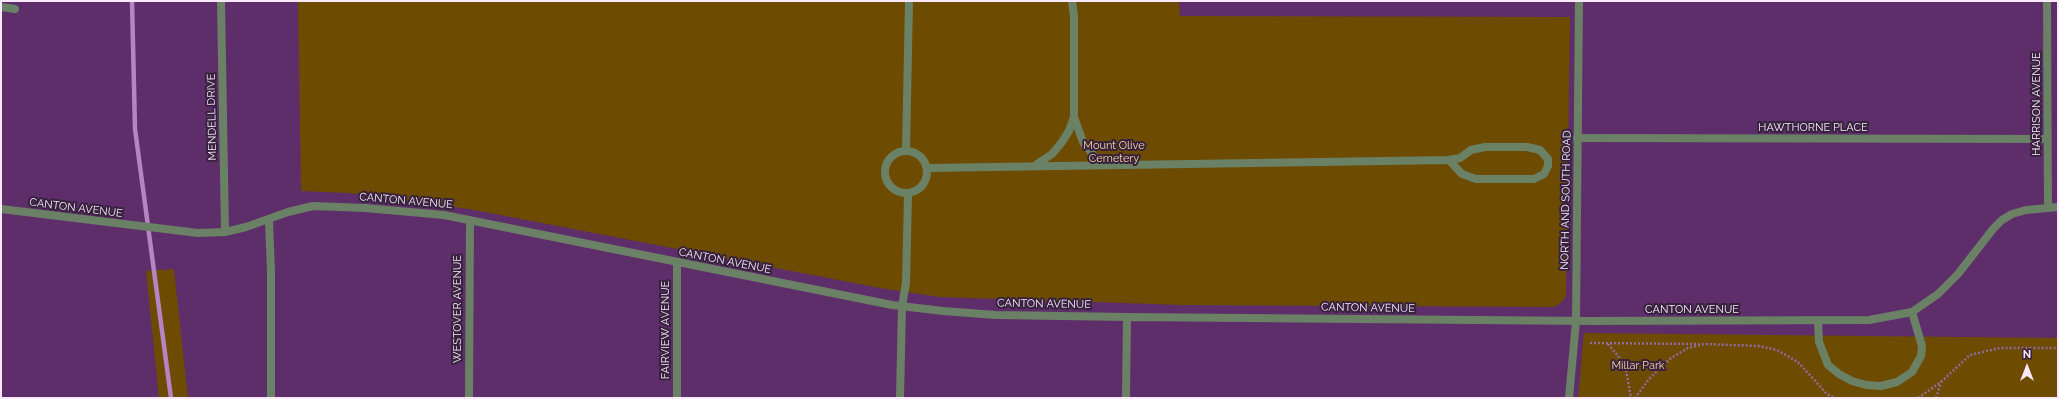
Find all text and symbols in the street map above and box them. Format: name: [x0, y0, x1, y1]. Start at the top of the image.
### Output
street label: HARRISON AVENUE: [2030, 52, 2044, 156]
street label: MENDELL DRIVE: [205, 73, 219, 161]
street label: HAWTHORNE PLACE: [1758, 121, 1868, 135]
street label: NORTH AND SOUTH ROAD: [1558, 130, 1574, 270]
park label: Mount Olive Cemetery: [1083, 139, 1145, 165]
street label: CANTON AVENUE: [359, 190, 453, 212]
street label: CANTON AVENUE: [29, 196, 123, 220]
street label: CANTON AVENUE: [678, 246, 772, 276]
street label: WESTOVER AVENUE: [451, 255, 465, 363]
street label: FAIRVIEW AVENUE: [659, 281, 673, 379]
street label: CANTON AVENUE: [997, 297, 1091, 311]
street label: CANTON AVENUE: [1321, 301, 1415, 315]
street label: CANTON AVENUE: [1645, 303, 1739, 317]
north arrow: [2007, 347, 2047, 387]
text: N: [2023, 348, 2031, 361]
park label: Millar Park: [1611, 359, 1665, 373]

